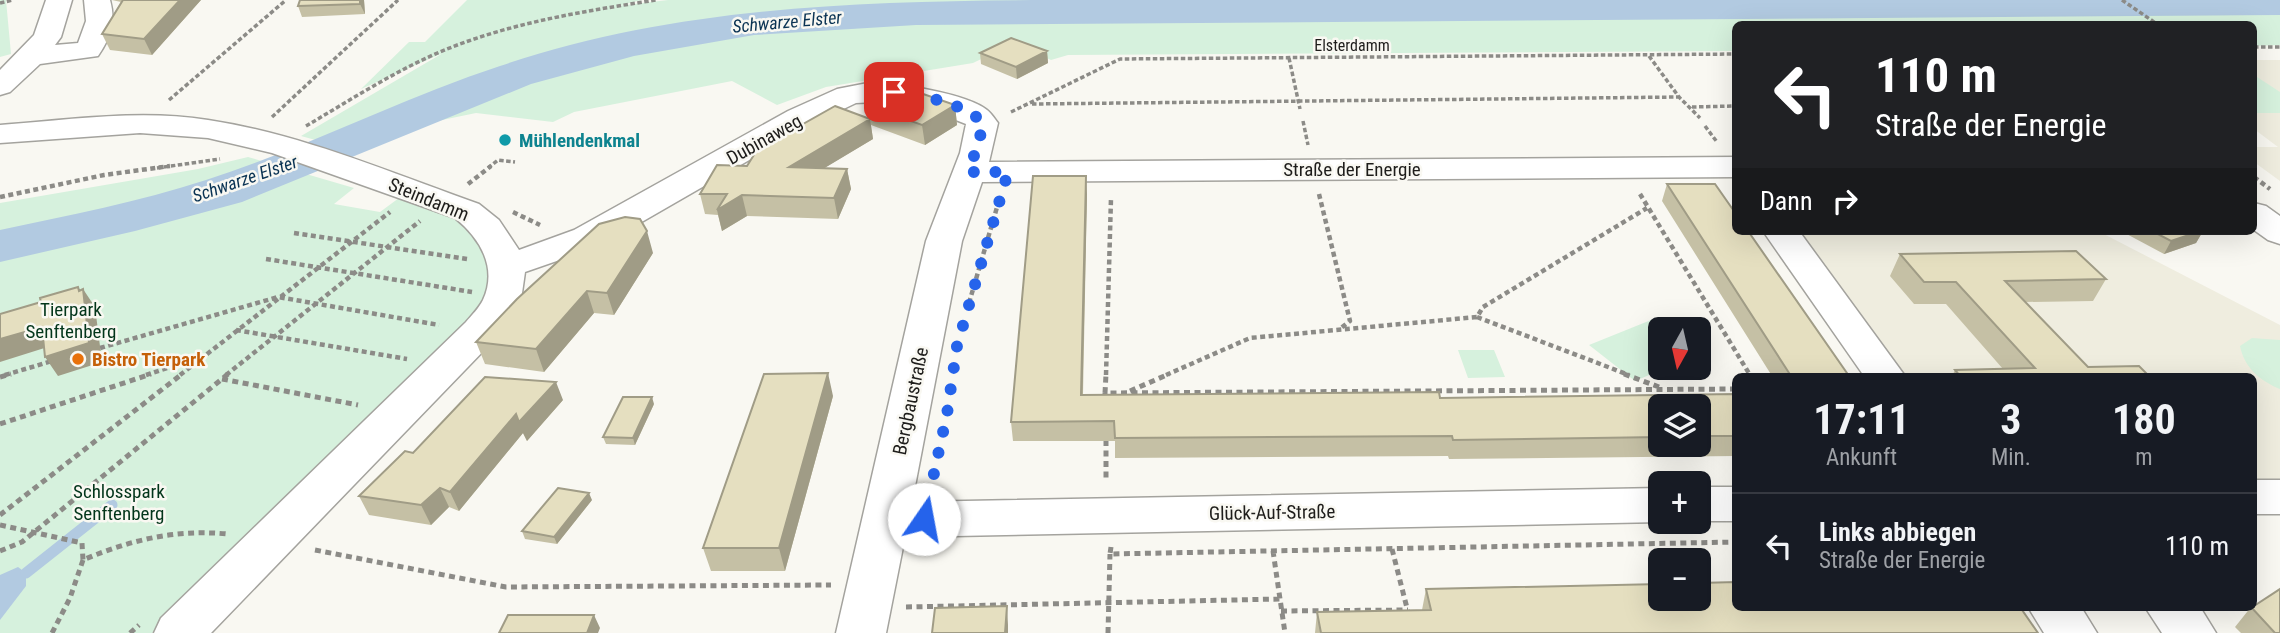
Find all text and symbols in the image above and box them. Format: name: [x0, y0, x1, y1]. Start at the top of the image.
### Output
water label: Schwarze Elster: [731, 6, 843, 37]
street label: Elsterdamm: [1314, 36, 1390, 55]
text: 110 m: [1875, 47, 1997, 104]
icon: left: [1760, 49, 1851, 140]
pin: [864, 62, 924, 122]
icon: arrive: [875, 73, 913, 111]
text: Straße der Energie: [1875, 106, 2107, 144]
street label: Dubinaweg: [723, 109, 806, 170]
place label: Mühlendenkmal: [519, 129, 640, 152]
marker: Mühlendenkmal: [497, 132, 513, 148]
water label: Schwarze Elster: [190, 151, 301, 206]
street label: Straße der Energie: [1283, 158, 1421, 181]
street label: Steindamm: [385, 173, 473, 226]
icon: right: [1826, 182, 1864, 220]
text: Dann: [1760, 186, 1812, 216]
park label: Tierpark Senftenberg: [26, 298, 116, 343]
north arrow: [1648, 317, 1712, 380]
map controls: [1648, 317, 1711, 611]
street label: Bergbaustraße: [888, 345, 933, 457]
place label: Bistro Tierpark: [92, 348, 206, 371]
marker: Bistro Tierpark: [70, 351, 86, 367]
button: layers: [1648, 394, 1711, 457]
text: 17:11: [1813, 395, 1910, 444]
text: 3: [2000, 395, 2021, 444]
text: 180: [2112, 395, 2176, 444]
text: Ankunft: [1826, 444, 1897, 471]
text: Min.: [1991, 444, 2031, 471]
text: m: [2135, 444, 2153, 471]
button: +: [1648, 471, 1711, 534]
park label: Schlosspark Senftenberg: [73, 480, 165, 525]
position arrow: [887, 482, 961, 556]
street label: Glück-Auf-Straße: [1209, 500, 1335, 525]
text: Links abbiegen: [1819, 517, 1976, 547]
icon: left: [1760, 527, 1798, 565]
text: 110 m: [2165, 531, 2229, 561]
text: Straße der Energie: [1819, 547, 1985, 574]
button: −: [1648, 548, 1711, 611]

